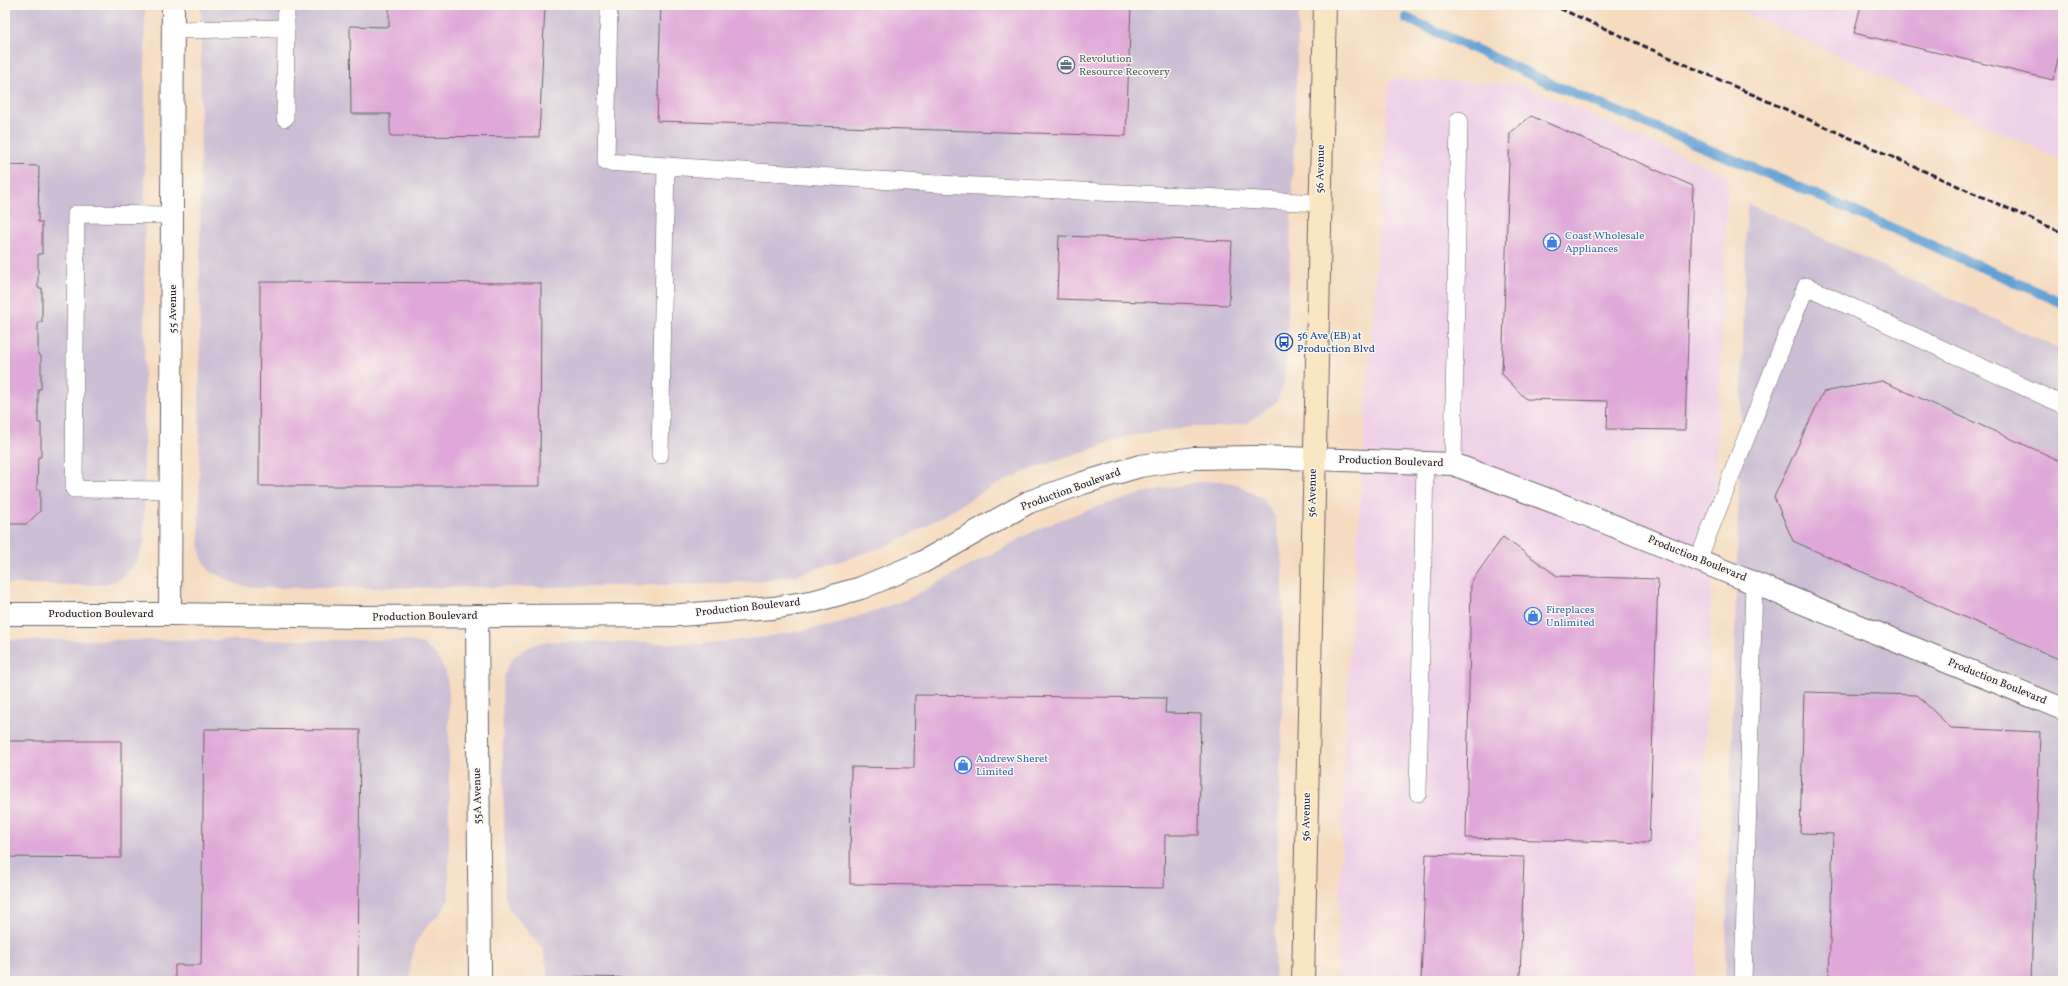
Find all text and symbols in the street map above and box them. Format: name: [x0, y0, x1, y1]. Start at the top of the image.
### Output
place label: Revolution Resource Recovery: [1079, 52, 1170, 80]
office icon: Revolution Resource Recovery: [1056, 55, 1076, 75]
street label: 56 Avenue: [1313, 144, 1329, 194]
place label: Coast Wholesale Appliances: [1565, 229, 1644, 257]
shop icon: Coast Wholesale Appliances: [1542, 232, 1562, 252]
street label: 55 Avenue: [166, 285, 181, 333]
place label: 56 Ave (EB) at Production Blvd: [1297, 329, 1375, 357]
bus stop icon: 56 Ave (EB) at Production Blvd: [1274, 332, 1294, 352]
street label: Production Boulevard: [1338, 453, 1444, 471]
street label: Production Boulevard: [1019, 465, 1123, 515]
street label: 56 Avenue: [1305, 468, 1321, 518]
street label: Production Boulevard: [1645, 532, 1749, 586]
street label: Production Boulevard: [695, 595, 801, 621]
place label: Fireplaces Unlimited: [1546, 603, 1595, 631]
shop icon: Fireplaces Unlimited: [1523, 606, 1543, 626]
street label: Production Boulevard: [48, 607, 154, 622]
street label: Production Boulevard: [372, 609, 478, 625]
street label: Production Boulevard: [1945, 655, 2049, 709]
place label: Andrew Sheret Limited: [976, 752, 1048, 780]
shop icon: Andrew Sheret Limited: [953, 755, 973, 775]
street label: 55A Avenue: [470, 768, 486, 824]
street label: 56 Avenue: [1299, 792, 1315, 842]

